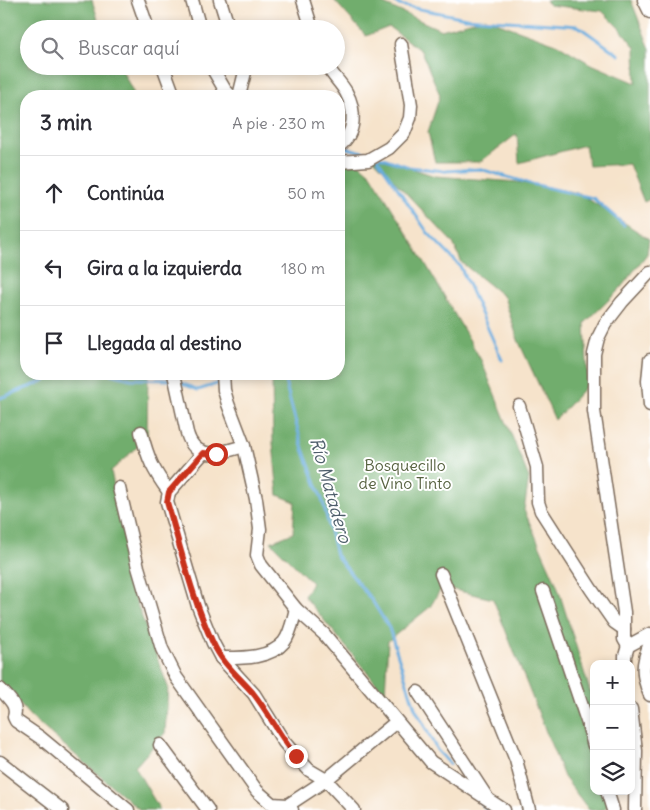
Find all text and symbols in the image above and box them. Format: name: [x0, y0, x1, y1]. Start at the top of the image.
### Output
search box: [20, 20, 345, 75]
icon: search: [38, 34, 66, 62]
text: Buscar aquí: [78, 36, 179, 60]
text: 3 min: [40, 109, 92, 136]
text: A pie · 230 m: [232, 113, 325, 133]
icon: ahead: [40, 179, 68, 207]
text: Continúa: [87, 181, 164, 205]
text: 50 m: [287, 183, 325, 203]
icon: left: [40, 254, 68, 282]
text: Gira a la izquierda: [87, 256, 242, 280]
text: 180 m: [281, 258, 325, 278]
icon: arrive: [40, 329, 68, 357]
text: Llegada al destino: [87, 331, 242, 355]
water label: Río Matadero: [305, 435, 357, 546]
route start: [205, 443, 228, 466]
park label: Bosquecillo de Vino Tinto: [359, 455, 451, 493]
map controls: [590, 660, 635, 795]
button: +: [590, 660, 635, 705]
button: −: [590, 705, 635, 750]
route end: [285, 745, 308, 768]
button: layers: [590, 750, 635, 795]

